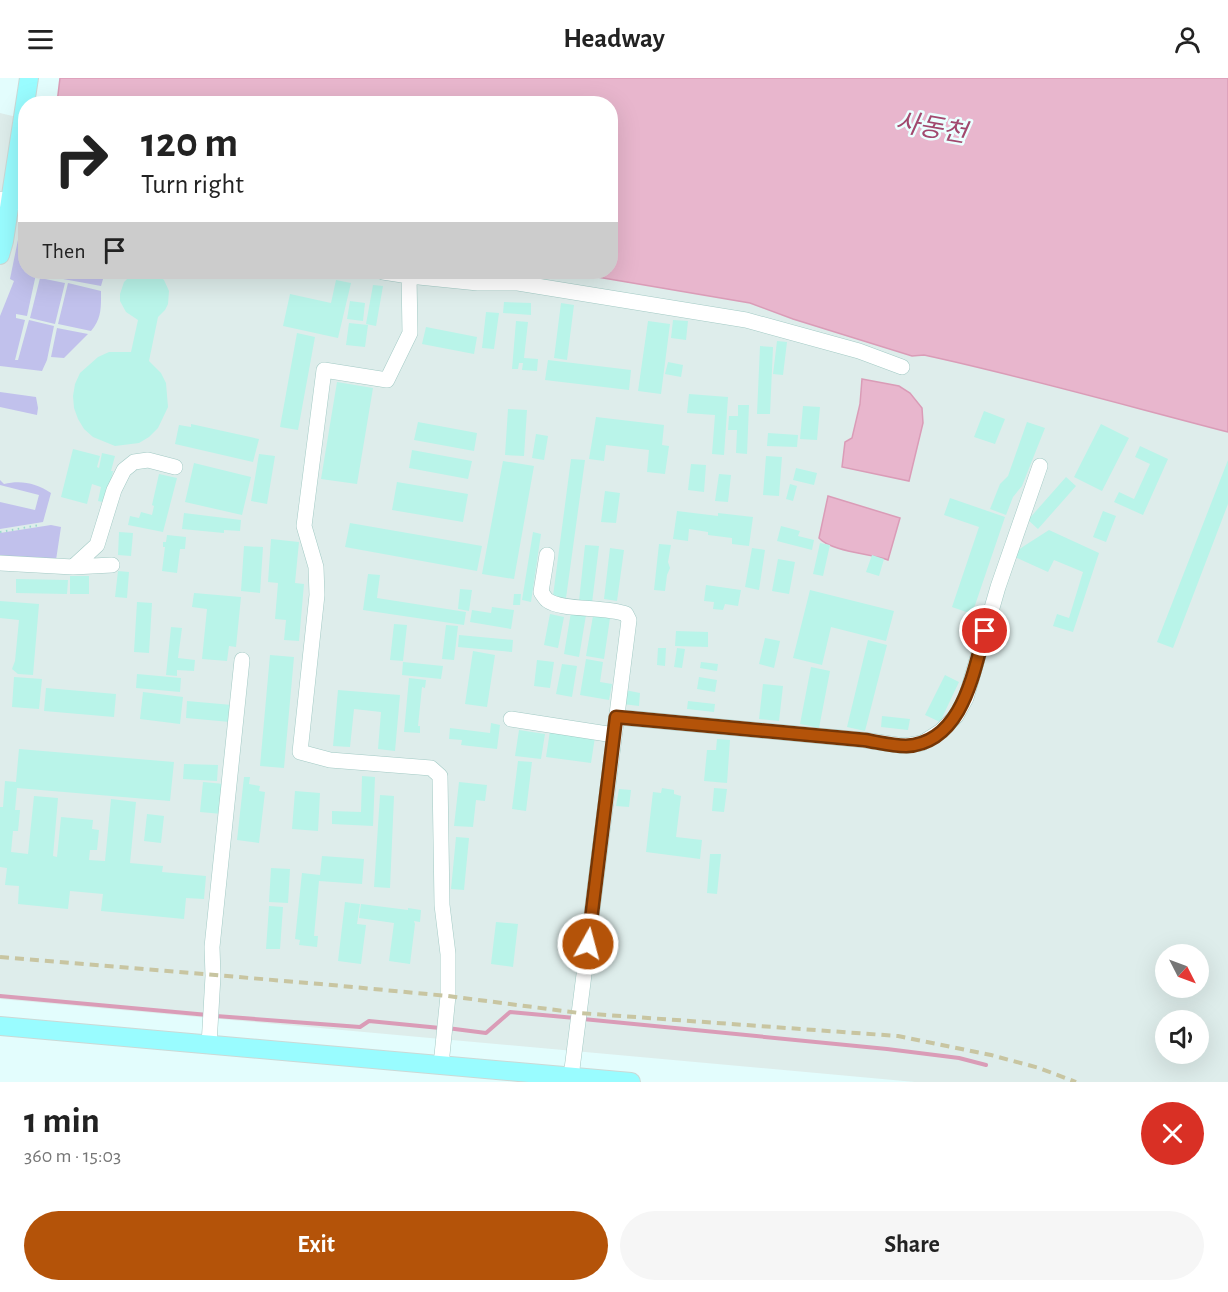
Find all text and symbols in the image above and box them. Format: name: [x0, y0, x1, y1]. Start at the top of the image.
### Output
icon: menu: [24, 23, 57, 56]
icon: person: [1171, 23, 1204, 56]
text: Headway: [563, 25, 665, 52]
water label: 사동천: [893, 108, 972, 148]
icon: right: [42, 120, 120, 198]
text: 120 m: [141, 122, 238, 164]
text: Turn right: [141, 171, 244, 198]
icon: arrive: [98, 234, 131, 267]
text: Then: [42, 240, 86, 262]
pin: [959, 605, 1010, 656]
icon: arrive: [968, 614, 1001, 647]
position arrow: [556, 912, 620, 976]
north arrow: [1155, 944, 1209, 998]
map controls: [1155, 944, 1209, 1064]
button: sound: [1155, 1010, 1209, 1064]
button: close: [1141, 1102, 1204, 1165]
text: 1 min: [24, 1103, 100, 1139]
text: 360 m · 15:03: [24, 1146, 121, 1166]
button: Exit: [24, 1211, 608, 1280]
button: Share: [620, 1211, 1204, 1280]

